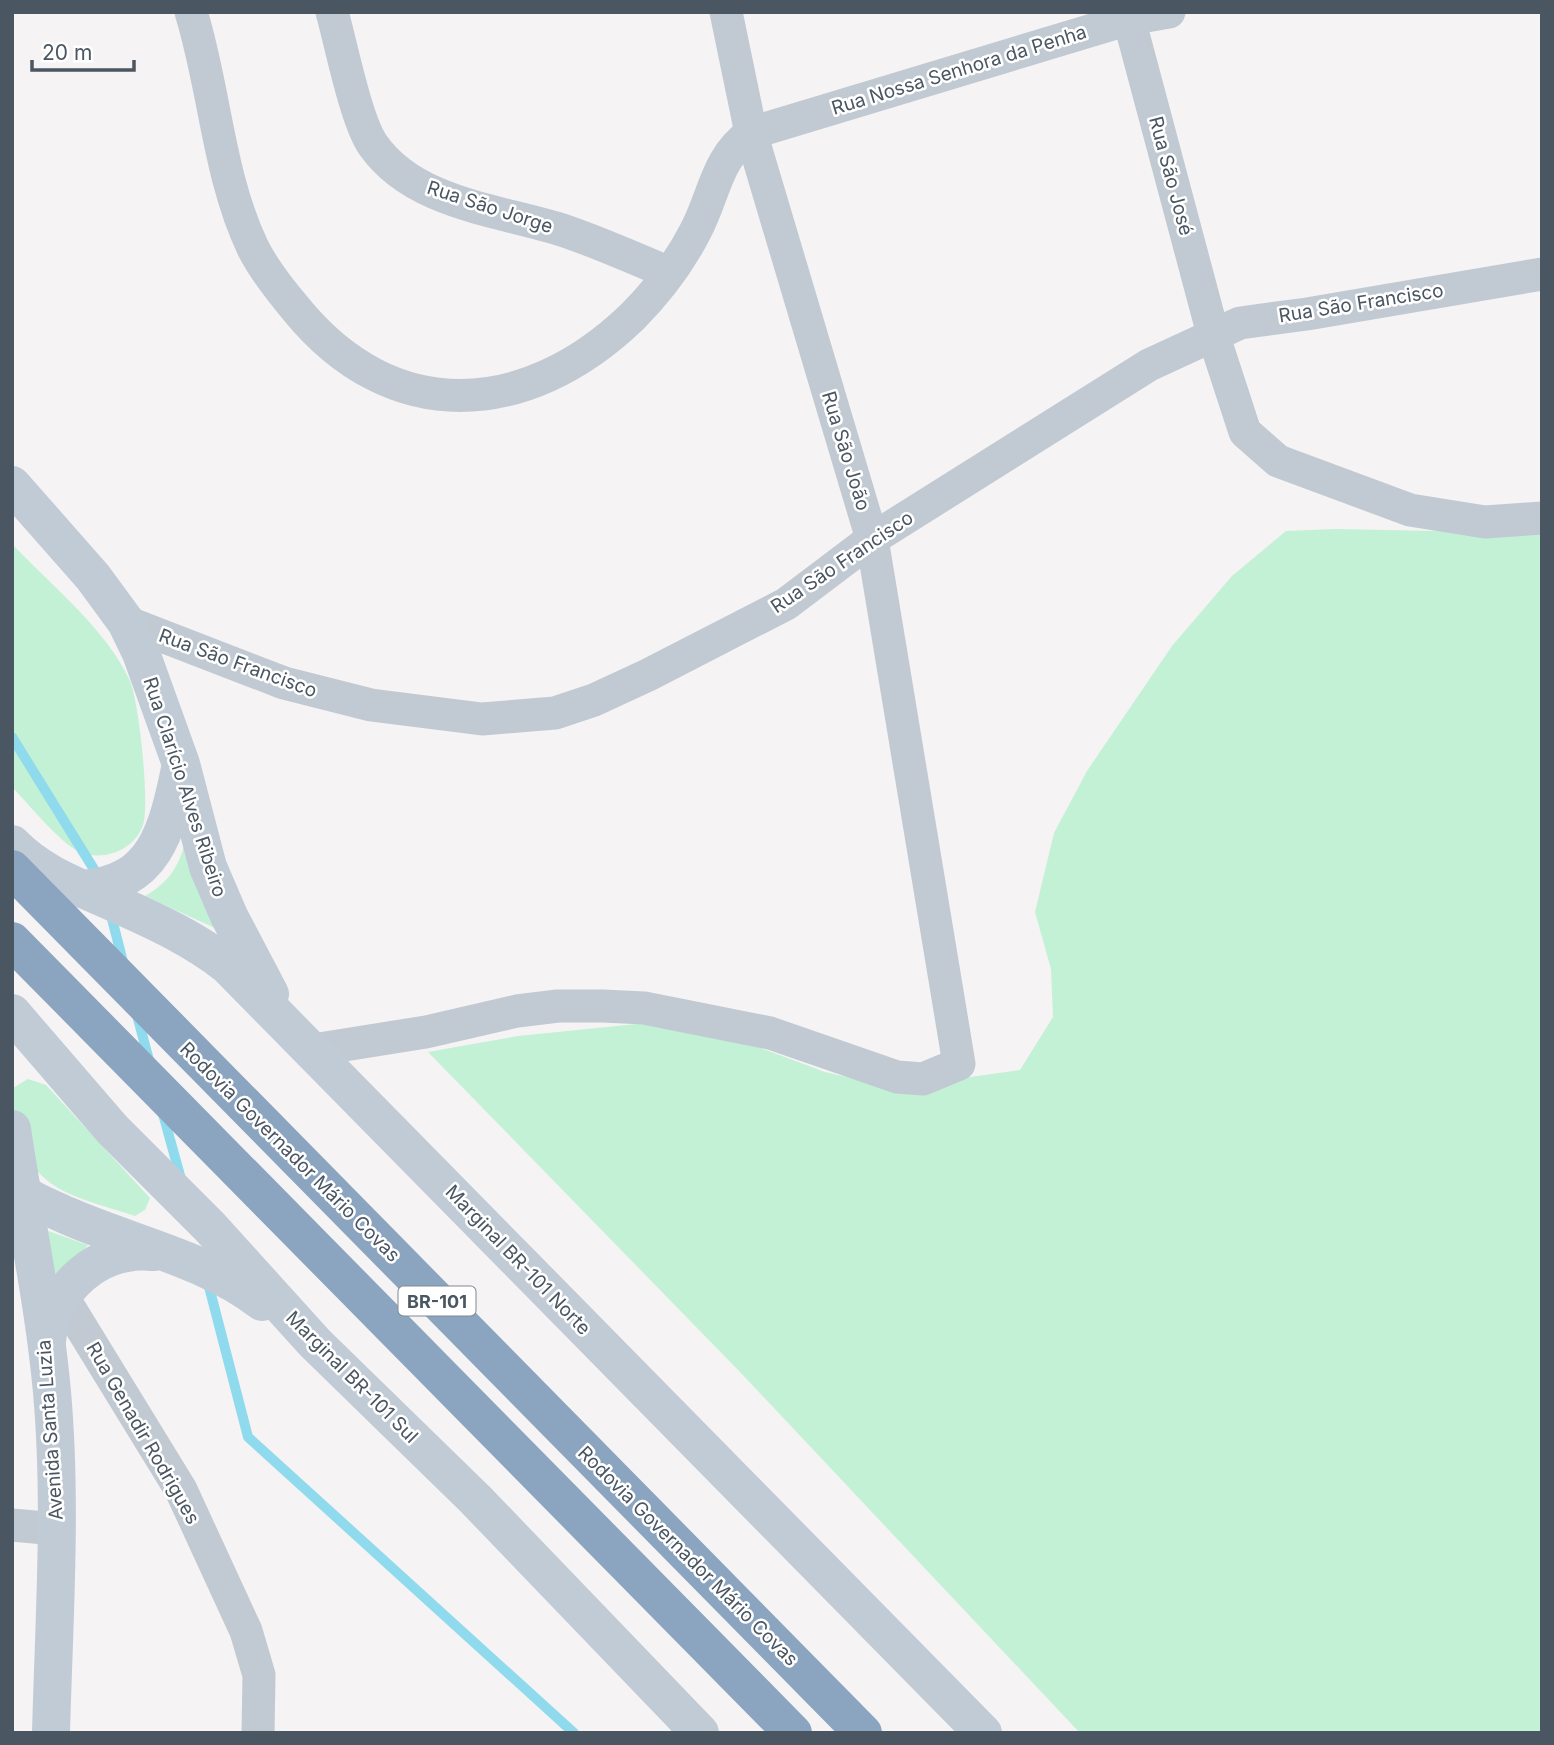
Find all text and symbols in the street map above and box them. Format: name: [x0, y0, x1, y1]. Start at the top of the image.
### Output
street label: Rua Nossa Senhora da Penha: [829, 20, 1089, 120]
scale bar: [32, 28, 133, 72]
text: 20 m: [42, 40, 92, 65]
street label: Rua São José: [1144, 114, 1198, 238]
street label: Rua São Jorge: [424, 176, 556, 238]
street label: Rua São Francisco: [1277, 279, 1445, 327]
street label: Rua São João: [817, 389, 875, 513]
street label: Rua São Francisco: [767, 506, 917, 618]
street label: Rua São Francisco: [156, 624, 320, 702]
street label: Rua Clarício Alves Ribeiro: [139, 674, 231, 900]
street label: Rodovia Governador Mário Covas: [175, 1037, 405, 1267]
street label: Marginal BR-101 Norte: [441, 1180, 595, 1340]
road number: BR-101: [398, 1286, 476, 1316]
street label: Marginal BR-101 Sul: [281, 1306, 423, 1448]
street label: Rua Genadir Rodrigues: [81, 1338, 205, 1528]
street label: Avenida Santa Luzia: [32, 1339, 68, 1521]
street label: Rodovia Governador Mário Covas: [573, 1441, 803, 1671]

